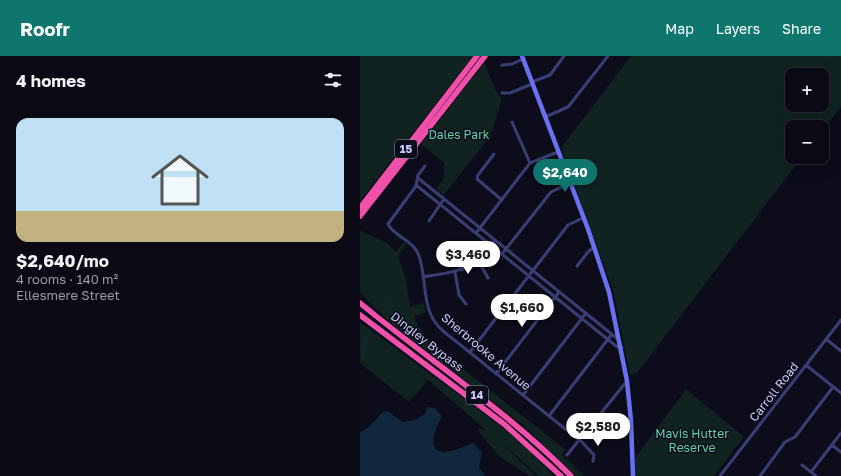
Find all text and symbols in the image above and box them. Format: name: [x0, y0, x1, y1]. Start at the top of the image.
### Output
text: Roofr: [20, 17, 70, 40]
text: Map: [665, 20, 694, 37]
text: Layers: [716, 20, 760, 37]
text: Share: [782, 20, 821, 37]
map controls: [785, 68, 829, 164]
button: +: [785, 68, 829, 112]
icon: filters: [322, 69, 344, 91]
text: 4 homes: [16, 70, 86, 91]
button: −: [785, 120, 829, 164]
park label: Dales Park: [428, 127, 490, 142]
road number: 15: [395, 140, 417, 158]
icon: home: [144, 144, 216, 216]
pin: $2,640: [532, 159, 598, 193]
text: $2,640: [542, 164, 588, 180]
pin: $3,460: [435, 241, 501, 275]
text: $3,460: [445, 246, 491, 262]
text: $2,640/mo: [16, 250, 109, 271]
text: 4 rooms · 140 m²: [16, 271, 118, 287]
text: Ellesmere Street: [16, 287, 120, 303]
pin: $1,660: [489, 294, 555, 328]
text: $1,660: [500, 299, 544, 315]
street label: Dingley Bypass: [388, 309, 467, 375]
street label: Sherbrooke Avenue: [439, 310, 534, 393]
street label: Carroll Road: [746, 359, 802, 424]
road number: 14: [466, 386, 488, 404]
pin: $2,580: [565, 413, 631, 447]
text: $2,580: [575, 418, 621, 434]
park label: Mavis Hutter Reserve: [655, 426, 729, 455]

